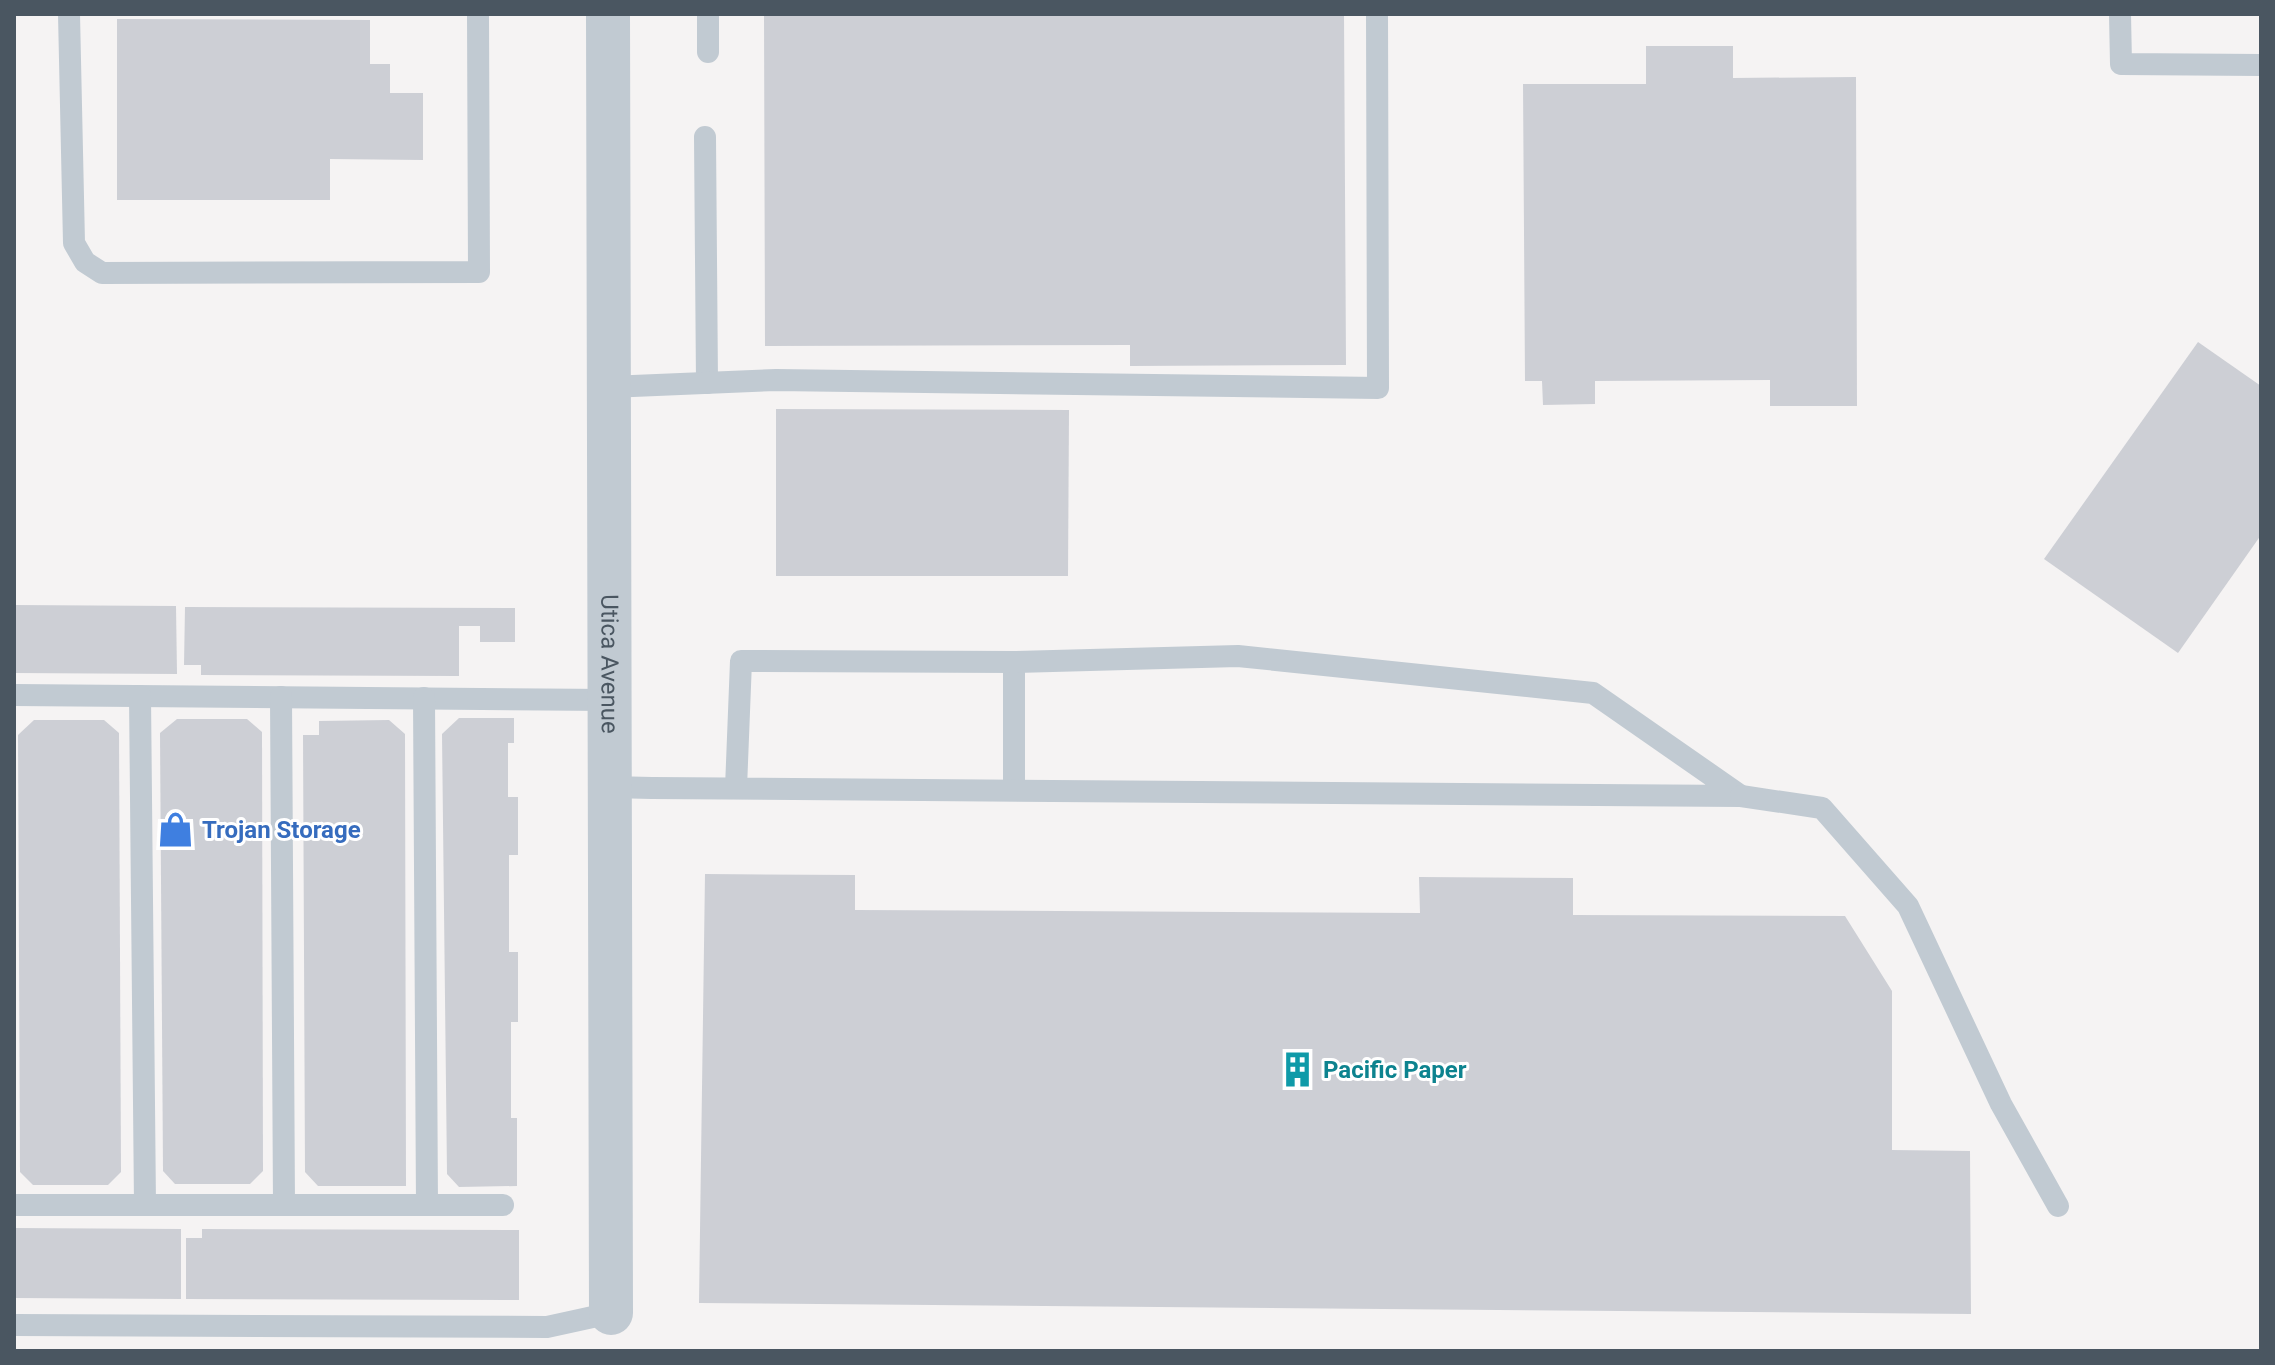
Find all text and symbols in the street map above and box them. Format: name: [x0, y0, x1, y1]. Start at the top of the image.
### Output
street label: Utica Avenue: [595, 594, 624, 734]
shop icon: Trojan Storage: [157, 811, 195, 849]
place label: Trojan Storage: [202, 816, 361, 844]
building icon: Pacific Paper: [1278, 1051, 1316, 1089]
place label: Pacific Paper: [1323, 1056, 1467, 1084]

